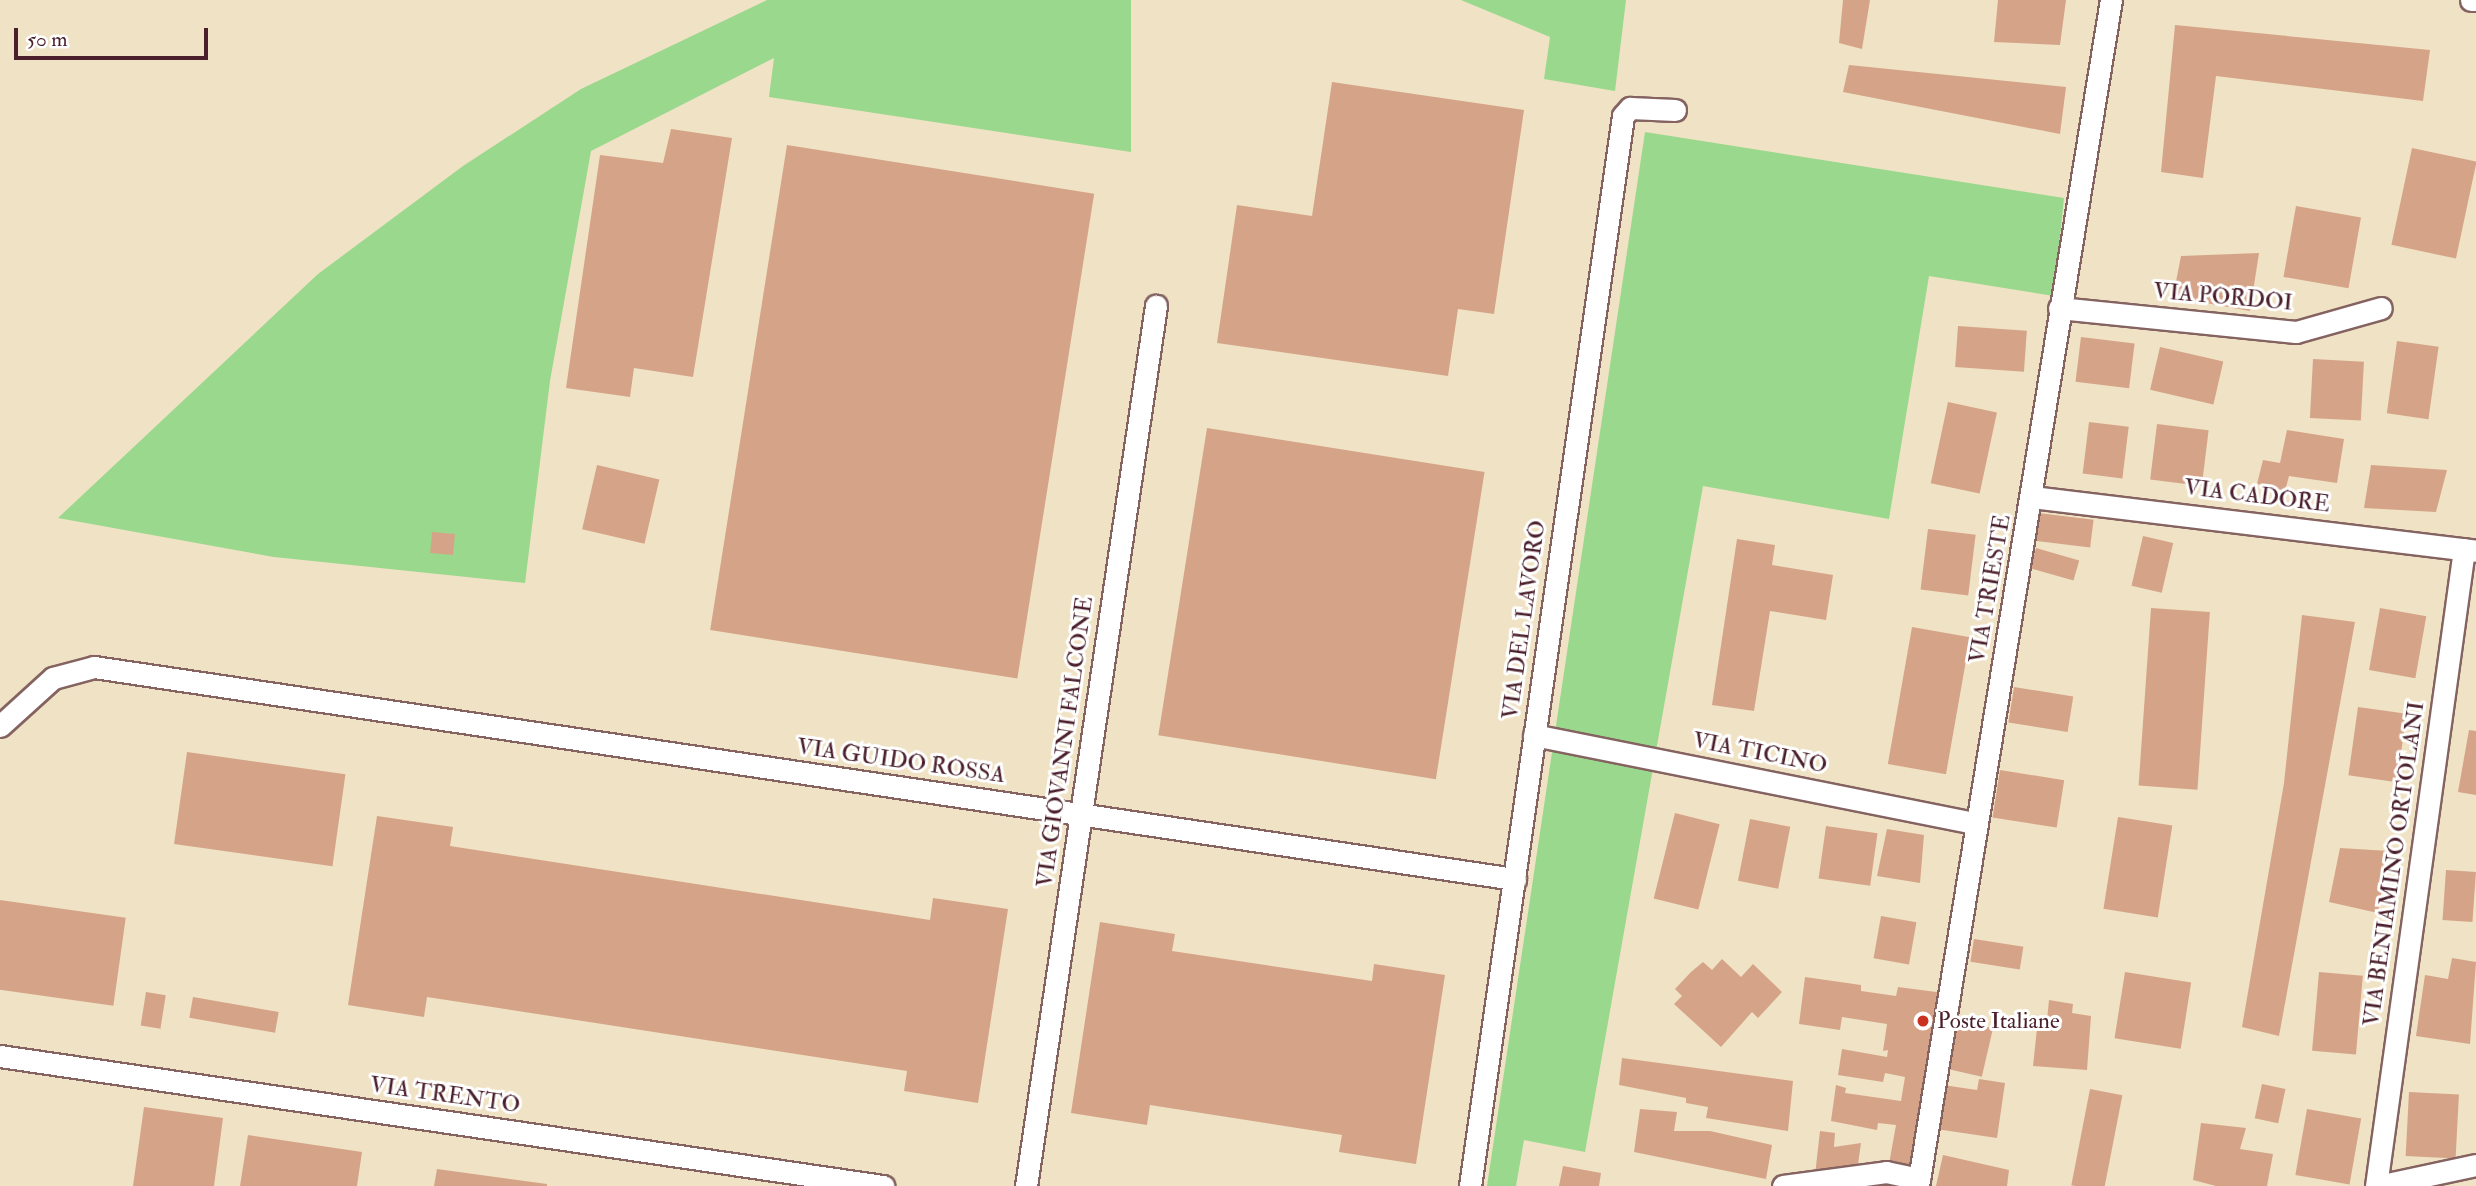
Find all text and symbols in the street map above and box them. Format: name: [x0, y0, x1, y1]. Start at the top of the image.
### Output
scale bar: [18, 14, 212, 58]
text: 50 m: [27, 26, 68, 53]
street label: VIA PORDOI: [2152, 277, 2294, 317]
street label: VIA CADORE: [2183, 473, 2331, 519]
street label: VIA TRIESTE: [1963, 512, 2017, 666]
street label: VIA DEL LAVORO: [1496, 519, 1552, 721]
street label: VIA GIOVANNI FALCONE: [1031, 595, 1099, 889]
street label: VIA BENIAMINO ORTOLANI: [2358, 700, 2430, 1028]
street label: VIA TICINO: [1690, 726, 1830, 780]
street label: VIA GUIDO ROSSA: [795, 733, 1007, 789]
place label: Poste Italiane: [1937, 1007, 2060, 1035]
marker: Poste Italiane: [1915, 1013, 1931, 1029]
street label: VIA TRENTO: [368, 1071, 522, 1119]

